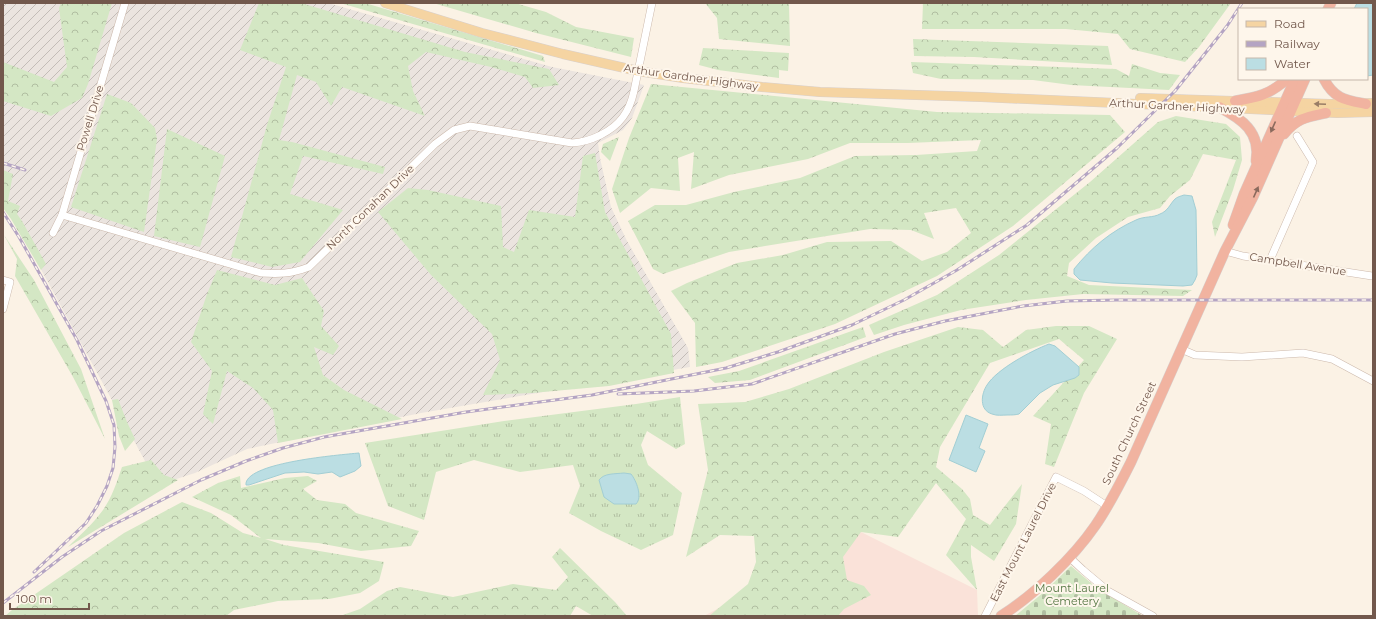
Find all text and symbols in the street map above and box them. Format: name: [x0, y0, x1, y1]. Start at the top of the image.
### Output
legend: [1238, 8, 1368, 80]
text: Road: [1274, 16, 1305, 31]
text: Railway: [1274, 36, 1320, 51]
text: Water: [1274, 56, 1311, 71]
street label: Arthur Gardner Highway: [623, 61, 759, 93]
street label: Powell Drive: [73, 83, 107, 153]
street label: Arthur Gardner Highway: [1109, 95, 1245, 117]
one-way arrow: [1314, 100, 1326, 107]
one-way arrow: [1270, 122, 1276, 134]
street label: North Conahan Drive: [323, 161, 417, 253]
one-way arrow: [1253, 186, 1259, 197]
street label: Campbell Avenue: [1249, 249, 1348, 279]
street label: South Church Street: [1099, 379, 1159, 487]
street label: East Mount Laurel Drive: [987, 480, 1059, 604]
park label: Mount Laurel Cemetery: [1035, 581, 1109, 608]
scale bar: [10, 585, 89, 611]
text: 100 m: [16, 591, 52, 606]

